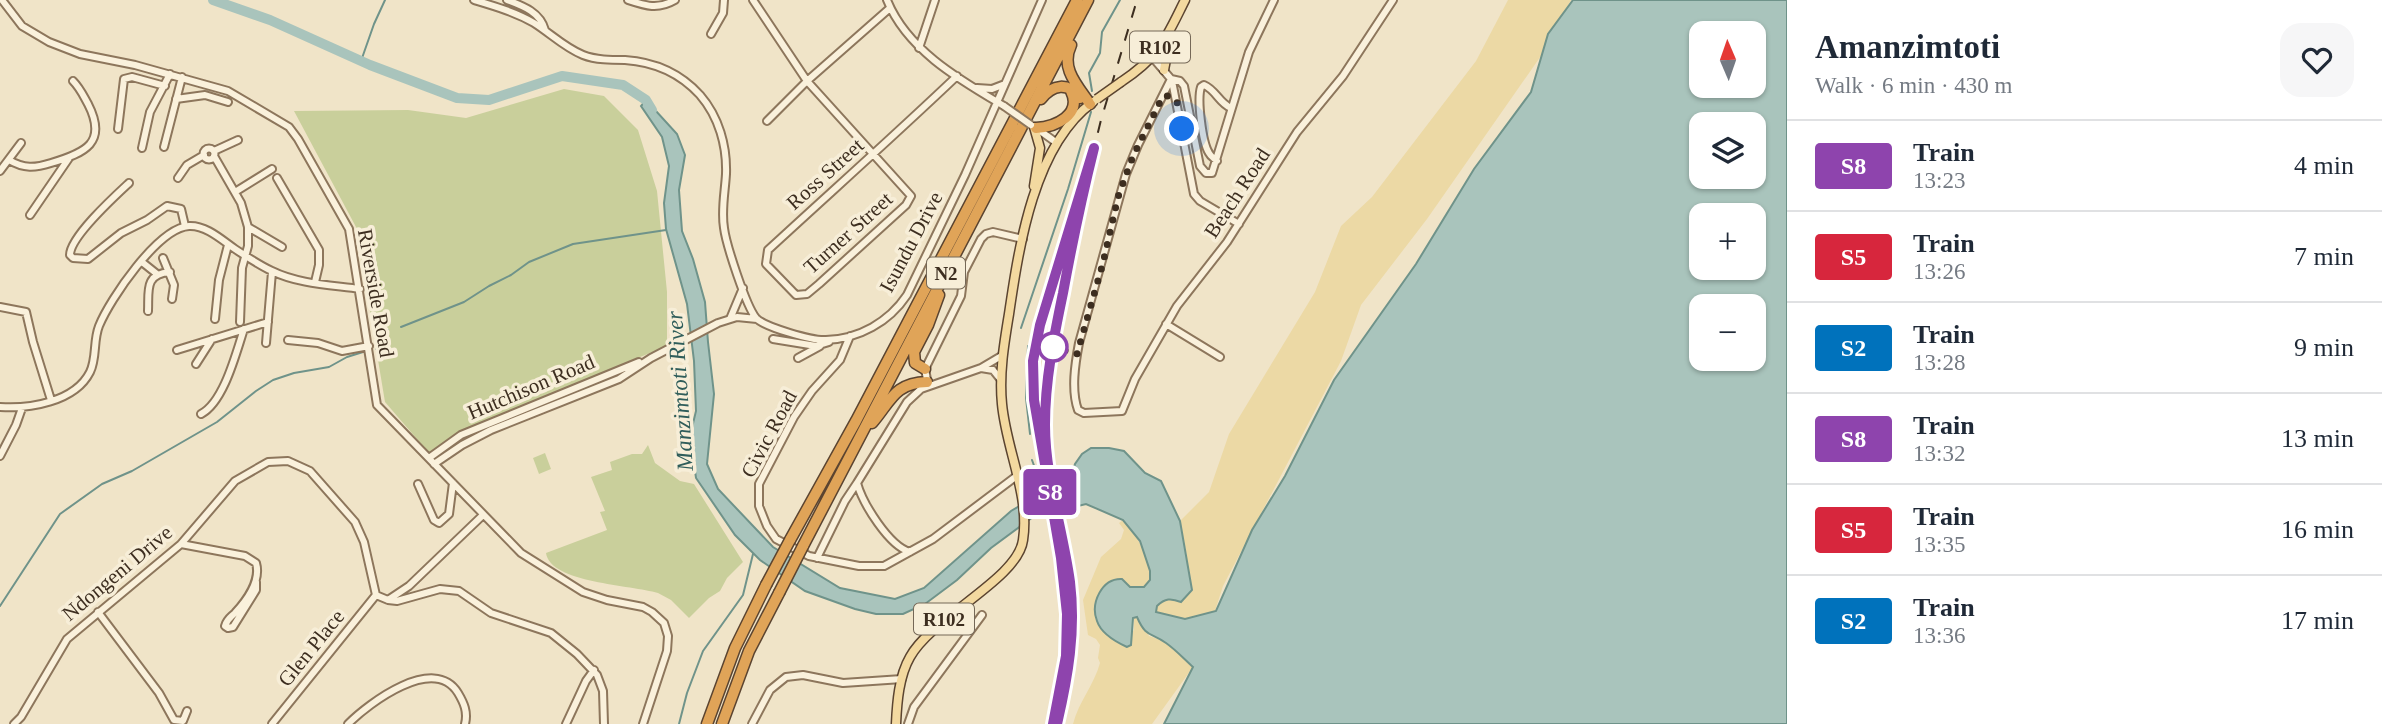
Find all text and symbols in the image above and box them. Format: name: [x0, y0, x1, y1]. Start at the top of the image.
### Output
north arrow: [1689, 21, 1766, 98]
map controls: [1689, 21, 1766, 371]
button: heart: [2280, 23, 2354, 97]
text: Amanzimtoti: [1815, 29, 2000, 65]
road number: R102: [1130, 32, 1190, 62]
text: Walk · 6 min · 430 m: [1815, 73, 2012, 98]
your location: [1164, 111, 1199, 146]
button: layers: [1689, 112, 1766, 189]
street label: Ross Street: [782, 133, 868, 215]
text: Train: [1913, 138, 1975, 167]
street label: Beach Road: [1199, 143, 1275, 242]
text: 4 min: [2294, 151, 2354, 180]
text: S8: [1841, 153, 1866, 179]
text: 13:23: [1913, 168, 1965, 193]
street label: Turner Street: [799, 187, 897, 279]
street label: Isundu Drive: [875, 188, 947, 296]
button: +: [1689, 203, 1766, 280]
street label: Riverside Road: [353, 227, 399, 360]
text: Train: [1913, 229, 1975, 258]
text: 7 min: [2294, 242, 2354, 271]
text: S5: [1841, 244, 1866, 270]
road number: N2: [927, 258, 965, 288]
text: 13:26: [1913, 259, 1965, 284]
button: −: [1689, 294, 1766, 371]
water label: Manzimtoti River: [662, 309, 698, 473]
text: Train: [1913, 320, 1975, 349]
unlabelled marker: [1038, 332, 1068, 362]
text: 9 min: [2294, 333, 2354, 362]
text: S2: [1841, 335, 1866, 361]
street label: Hutchison Road: [464, 349, 599, 425]
text: 13:28: [1913, 350, 1965, 375]
street label: Civic Road: [736, 386, 802, 482]
text: Train: [1913, 411, 1975, 440]
text: 13 min: [2281, 424, 2354, 453]
text: S8: [1841, 426, 1866, 452]
text: 13:32: [1913, 441, 1965, 466]
line badge: S8: [1018, 469, 1082, 515]
text: S8: [1037, 479, 1063, 505]
text: Train: [1913, 502, 1975, 531]
text: 16 min: [2281, 515, 2354, 544]
text: S5: [1841, 517, 1866, 543]
street label: Ndongeni Drive: [57, 520, 177, 626]
text: 13:35: [1913, 532, 1965, 557]
text: Train: [1913, 593, 1975, 622]
road number: R102: [914, 604, 974, 634]
street label: Glen Place: [273, 605, 349, 691]
text: 17 min: [2281, 606, 2354, 635]
text: S2: [1841, 608, 1866, 634]
text: 13:36: [1913, 623, 1965, 648]

